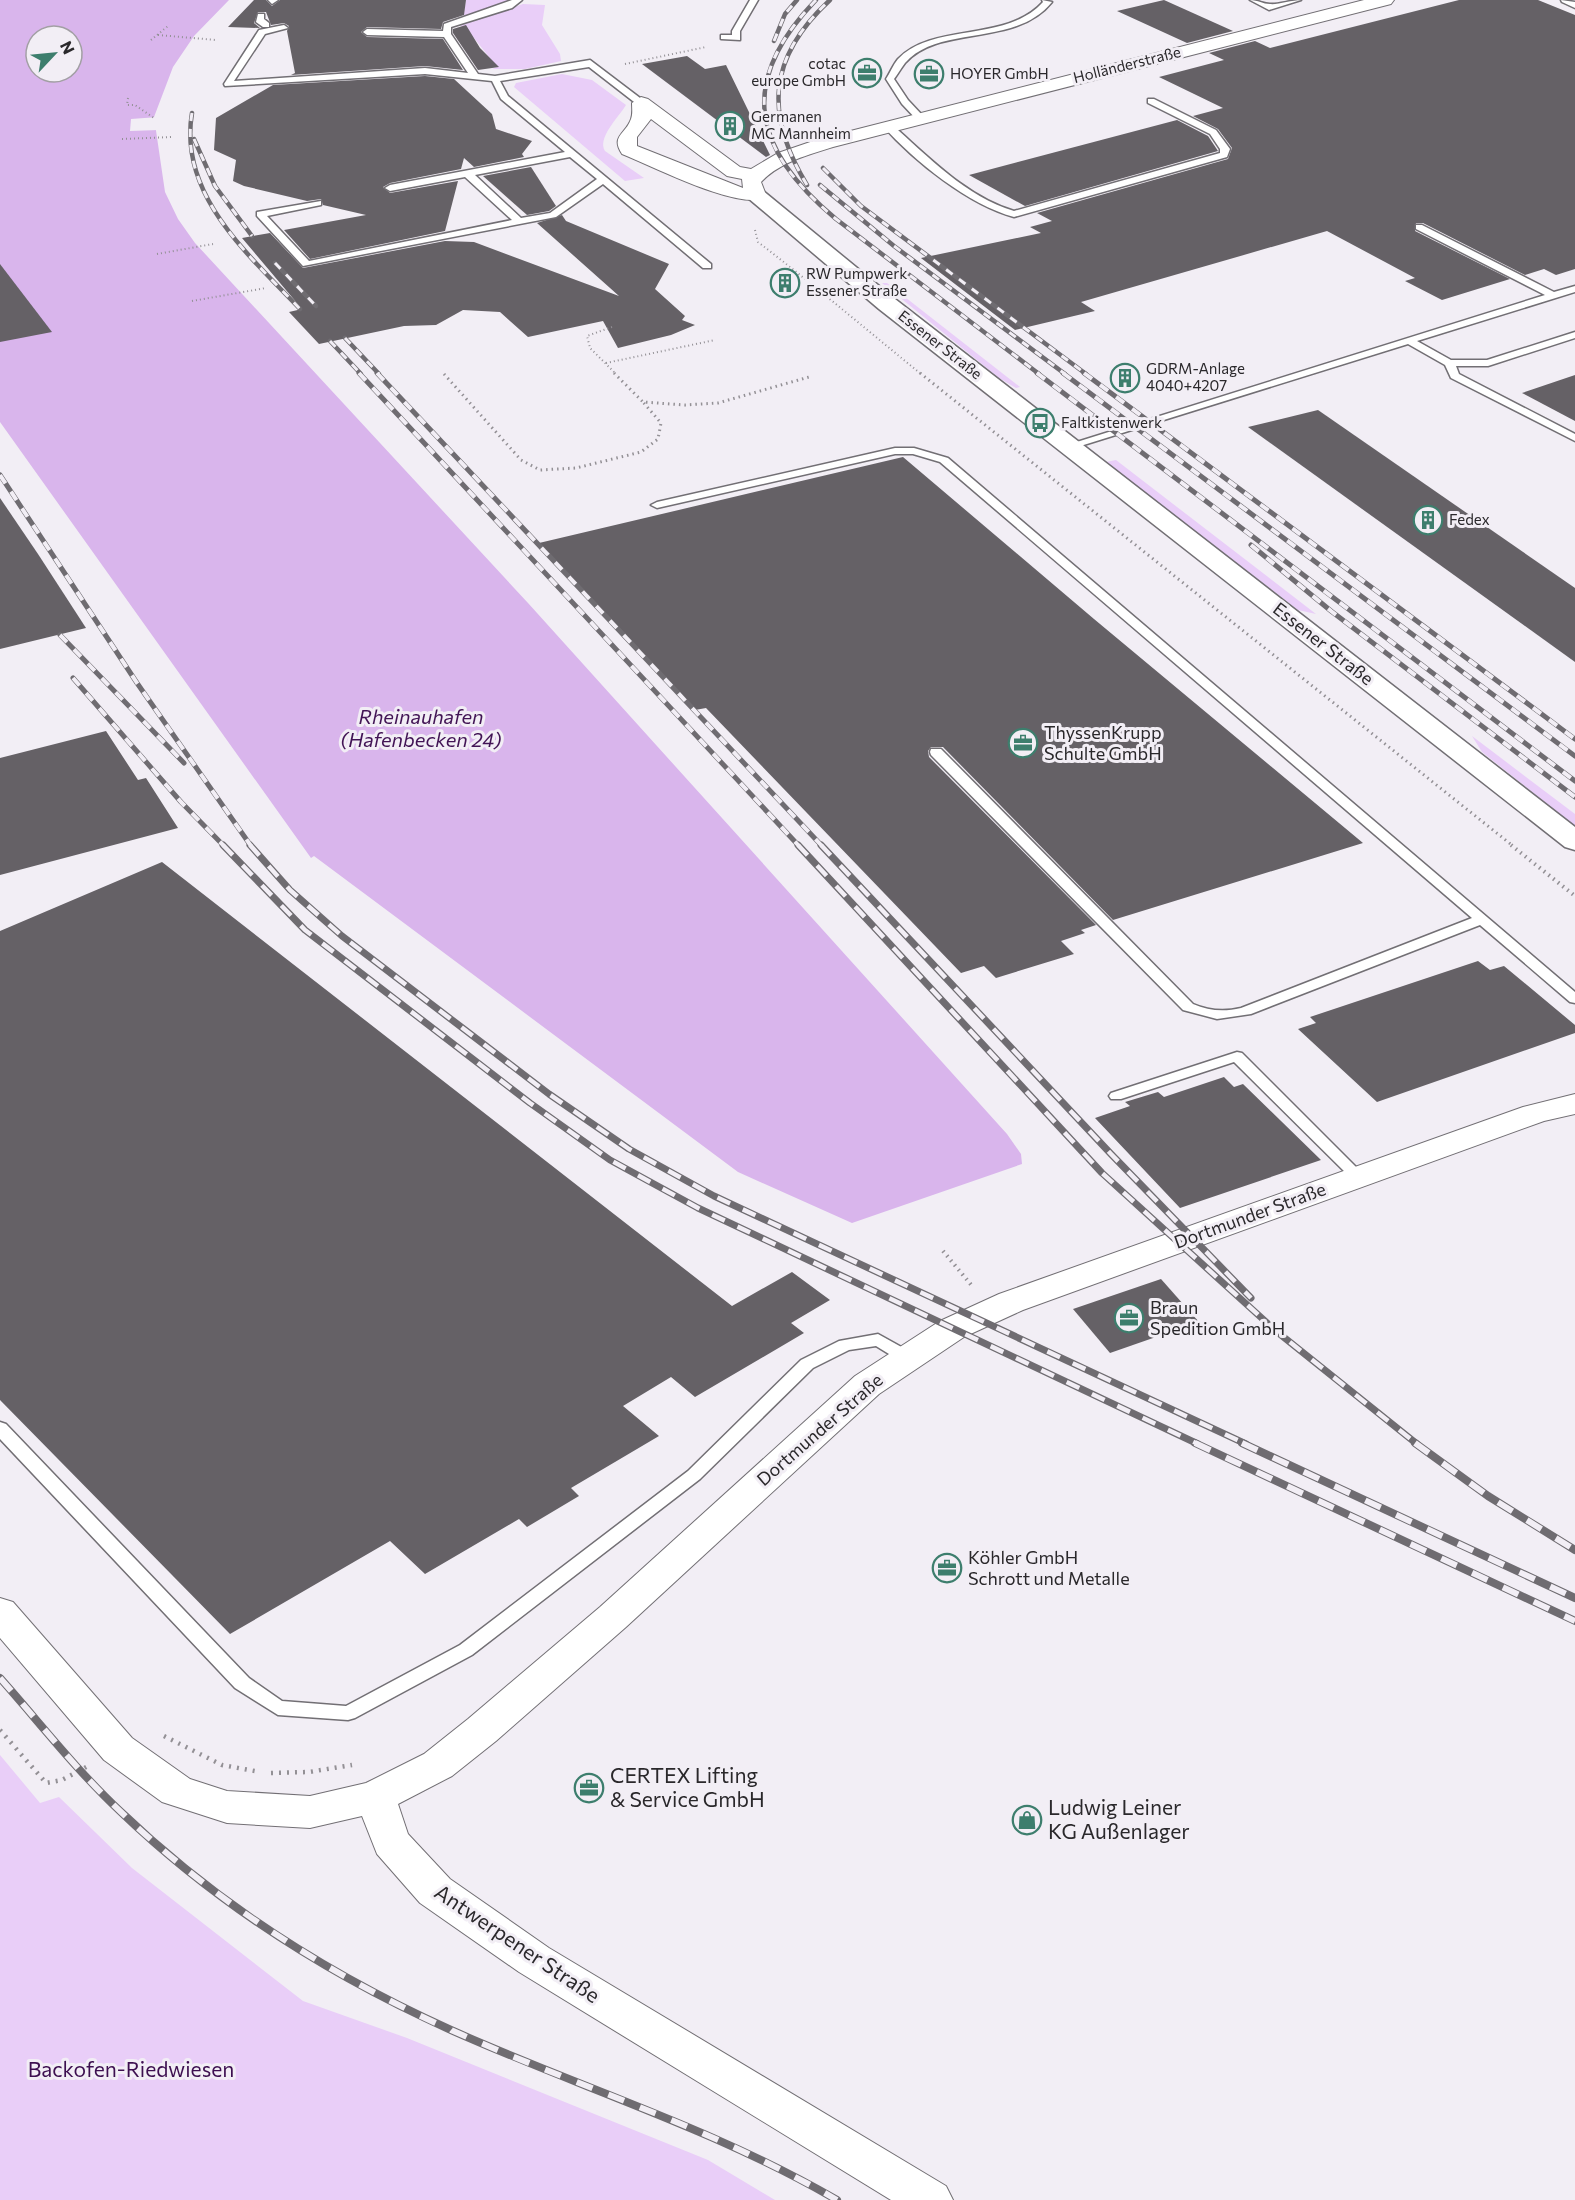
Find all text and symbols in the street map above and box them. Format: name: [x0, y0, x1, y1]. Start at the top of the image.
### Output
north arrow: [24, 24, 84, 84]
text: N: [57, 38, 79, 57]
street label: Holländerstraße: [1071, 42, 1182, 86]
place label: cotac europe GmbH: [751, 54, 846, 89]
office icon: cotac europe GmbH: [851, 57, 883, 89]
office icon: HOYER GmbH: [913, 58, 945, 90]
place label: HOYER GmbH: [950, 64, 1049, 82]
place label: Germanen MC Mannheim: [751, 107, 851, 142]
building icon: Germanen MC Mannheim: [714, 110, 746, 142]
place label: RW Pumpwerk Essener Straße: [806, 264, 907, 299]
building icon: RW Pumpwerk Essener Straße: [769, 267, 801, 299]
street label: Essener Straße: [895, 306, 986, 383]
place label: GDRM-Anlage 4040+4207: [1146, 359, 1245, 394]
building icon: GDRM-Anlage 4040+4207: [1109, 362, 1141, 394]
bus stop icon: Faltkistenwerk: [1024, 407, 1056, 439]
place label: Faltkistenwerk: [1061, 413, 1162, 431]
building icon: Fedex: [1412, 504, 1444, 536]
place label: Fedex: [1449, 510, 1490, 528]
street label: Essener Straße: [1269, 597, 1378, 689]
water label: Rheinauhafen (Hafenbecken 24): [340, 704, 502, 751]
place label: ThyssenKrupp Schulte GmbH: [1044, 721, 1162, 764]
office icon: ThyssenKrupp Schulte GmbH: [1007, 727, 1039, 759]
street label: Dortmunder Straße: [1171, 1177, 1328, 1253]
place label: Braun Spedition GmbH: [1150, 1296, 1285, 1339]
office icon: Braun Spedition GmbH: [1113, 1302, 1145, 1334]
street label: Dortmunder Straße: [752, 1369, 887, 1490]
place label: Köhler GmbH Schrott und Metalle: [968, 1546, 1130, 1589]
office icon: Köhler GmbH Schrott und Metalle: [931, 1552, 963, 1584]
place label: CERTEX Lifting & Service GmbH: [610, 1762, 765, 1811]
office icon: CERTEX Lifting & Service GmbH: [573, 1772, 605, 1804]
place label: Ludwig Leiner KG Außenlager: [1048, 1794, 1190, 1843]
shop icon: Ludwig Leiner KG Außenlager: [1011, 1804, 1043, 1836]
street label: Antwerpener Straße: [431, 1878, 605, 2007]
park label: Backofen-Riedwiesen: [28, 2056, 234, 2081]

